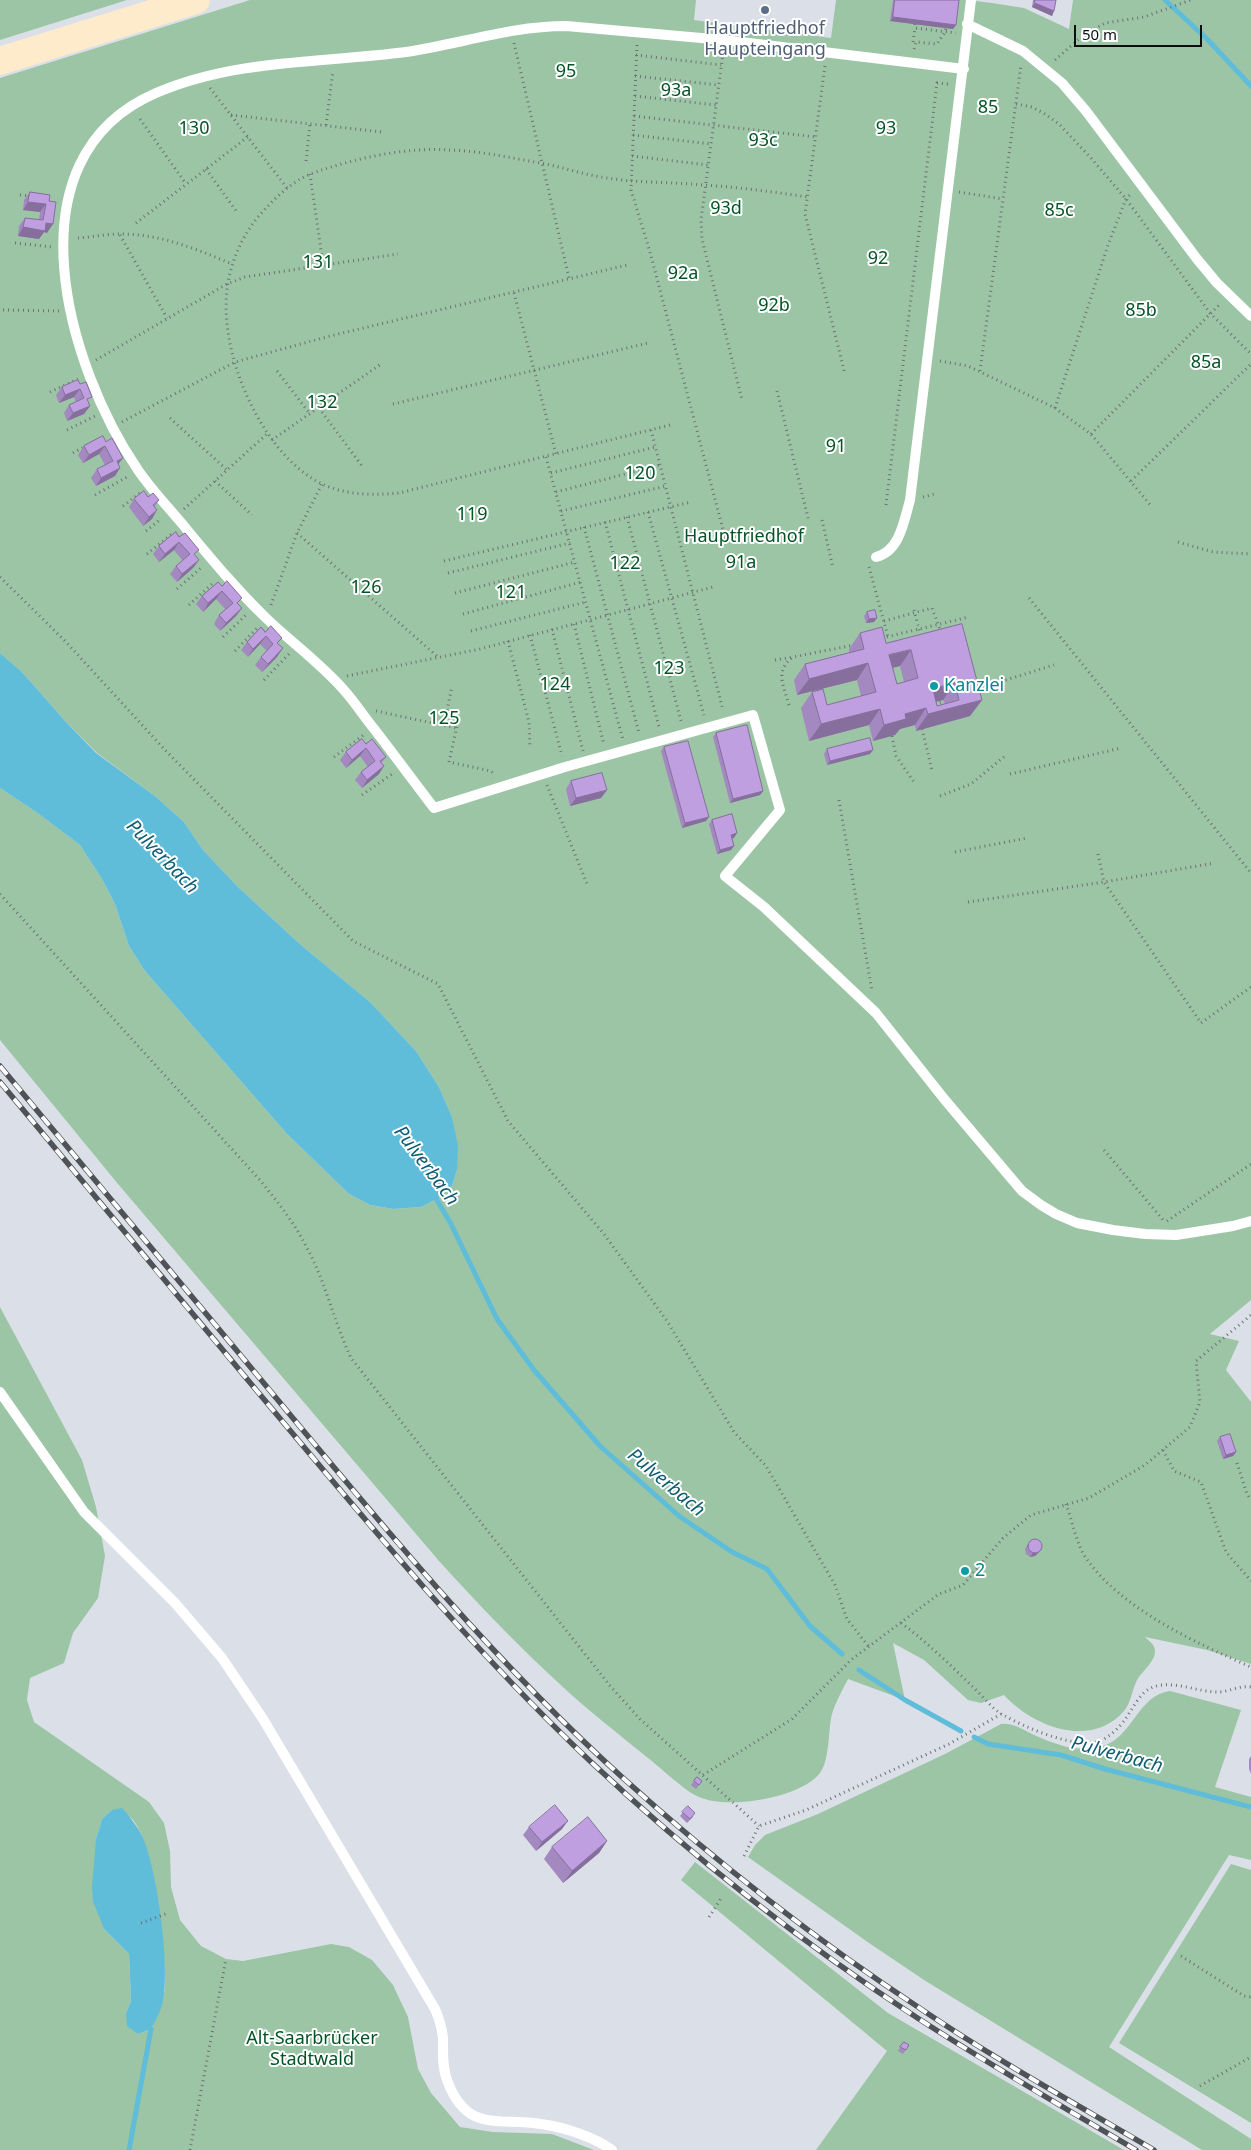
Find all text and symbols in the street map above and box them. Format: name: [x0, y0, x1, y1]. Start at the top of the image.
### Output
marker: Hauptfriedhof Haupteingang: [759, 4, 771, 16]
scale bar: [1076, 15, 1204, 47]
place label: Hauptfriedhof Haupteingang: [704, 18, 826, 60]
text: 50 m: [1082, 24, 1117, 44]
park label: 95: [556, 61, 576, 83]
park label: 93a: [661, 80, 691, 102]
park label: 85: [978, 97, 998, 119]
park label: 130: [179, 118, 209, 140]
park label: 93: [876, 118, 896, 140]
park label: 93c: [748, 130, 778, 152]
park label: 93d: [710, 198, 742, 220]
park label: 85c: [1044, 200, 1074, 222]
park label: 92: [868, 248, 888, 270]
park label: 131: [303, 252, 333, 274]
park label: 92a: [668, 263, 698, 285]
park label: 92b: [758, 295, 790, 317]
park label: 85b: [1125, 300, 1157, 322]
park label: 85a: [1191, 352, 1221, 374]
park label: 132: [307, 392, 337, 414]
park label: 91: [826, 436, 846, 458]
park label: 120: [625, 463, 655, 485]
park label: 119: [457, 504, 487, 526]
park label: Hauptfriedhof: [684, 526, 804, 548]
park label: 91a: [726, 552, 756, 574]
park label: 122: [610, 553, 640, 575]
park label: 126: [351, 577, 381, 599]
park label: 121: [496, 582, 526, 604]
park label: 123: [654, 658, 684, 680]
park label: 124: [540, 674, 570, 696]
place label: Kanzlei: [944, 675, 1004, 697]
marker: Kanzlei: [928, 680, 940, 692]
park label: 125: [429, 708, 459, 730]
water label: Pulverbach: [121, 815, 203, 899]
water label: Pulverbach: [389, 1122, 463, 1210]
water label: Pulverbach: [623, 1444, 709, 1522]
place label: 2: [975, 1560, 985, 1582]
marker: 2: [959, 1565, 971, 1577]
water label: Pulverbach: [1069, 1732, 1165, 1778]
park label: Alt-Saarbrücker Stadtwald: [246, 2028, 378, 2070]

